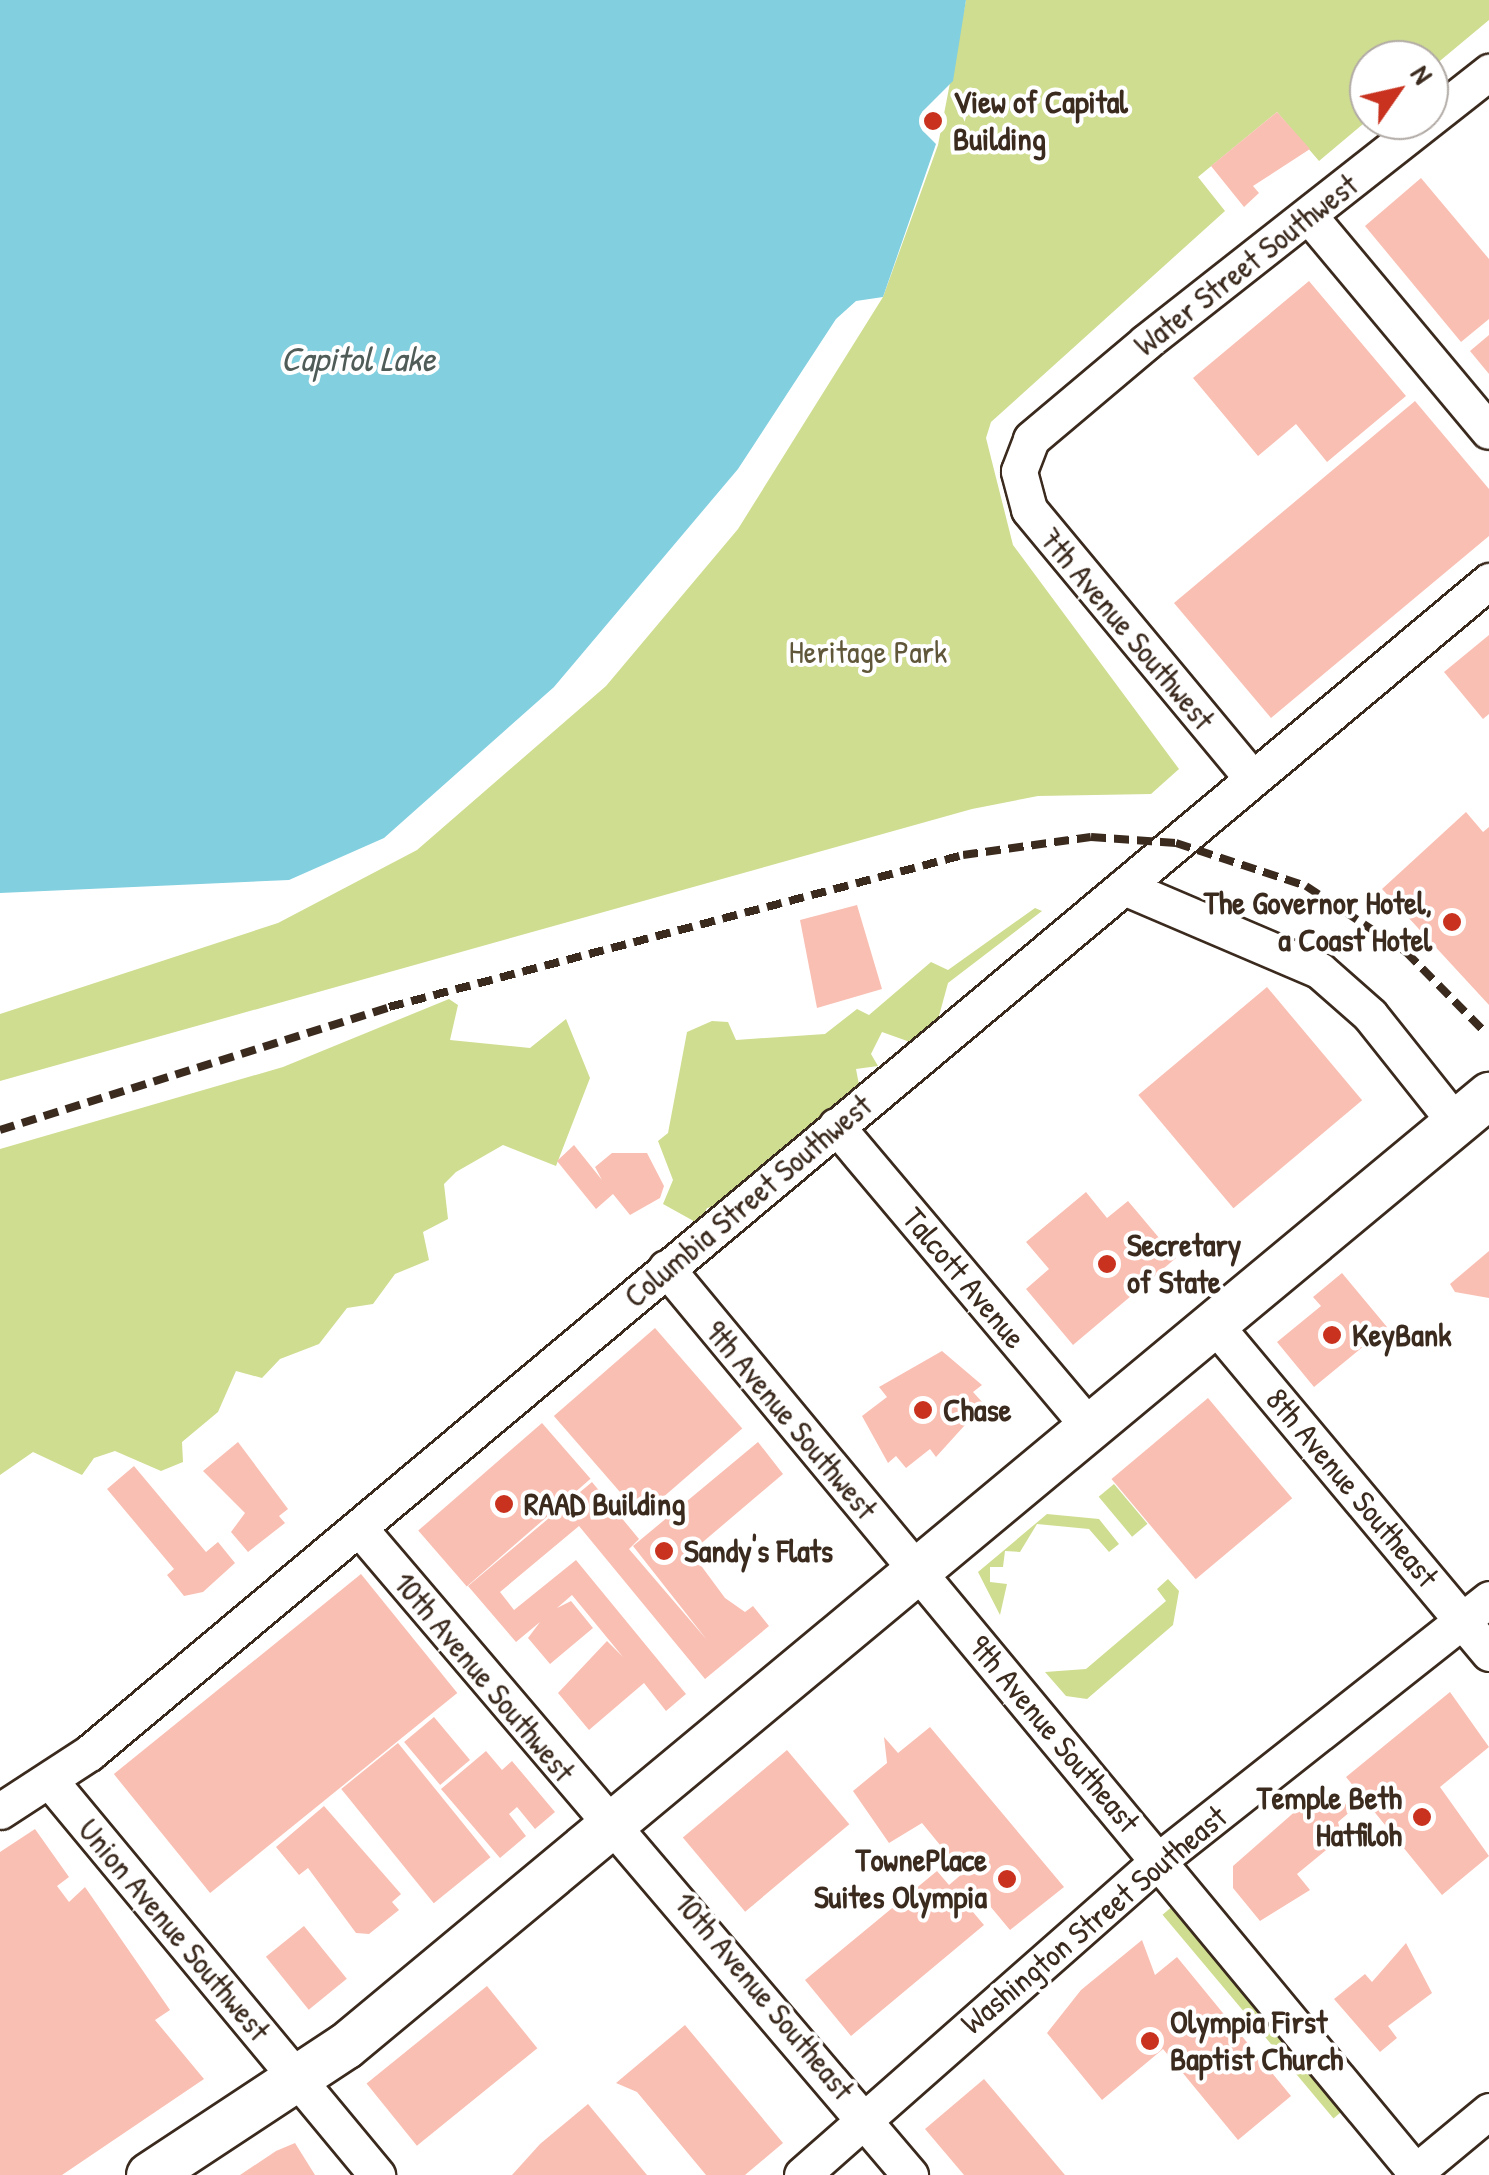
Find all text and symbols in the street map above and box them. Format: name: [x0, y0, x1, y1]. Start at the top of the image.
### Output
north arrow: [1349, 40, 1449, 140]
text: N: [1402, 58, 1442, 91]
place label: View of Capital Building: [953, 84, 1128, 159]
marker: View of Capital Building: [922, 110, 944, 132]
street label: Water Street Southwest: [1127, 166, 1365, 364]
water label: Capitol Lake: [281, 338, 435, 380]
street label: 7th Avenue Southwest: [1031, 520, 1223, 738]
park label: Heritage Park: [789, 633, 947, 671]
place label: The Governor Hotel, a Coast Hotel: [1204, 885, 1432, 960]
marker: The Governor Hotel, a Coast Hotel: [1441, 911, 1463, 933]
street label: Columbia Street Southwest: [616, 1086, 880, 1316]
street label: Talcott Avenue: [894, 1200, 1034, 1356]
place label: Secretary of State: [1127, 1227, 1241, 1302]
marker: Secretary of State: [1096, 1253, 1118, 1275]
street label: 9th Avenue Southwest: [697, 1313, 885, 1527]
place label: KeyBank: [1352, 1316, 1452, 1354]
marker: KeyBank: [1321, 1324, 1343, 1346]
street label: 8th Avenue Southeast: [1258, 1381, 1446, 1595]
place label: Chase: [943, 1391, 1012, 1429]
marker: Chase: [912, 1399, 934, 1421]
place label: RAAD Building: [524, 1485, 685, 1523]
marker: RAAD Building: [493, 1493, 515, 1515]
place label: Sandy's Flats: [684, 1532, 833, 1570]
marker: Sandy's Flats: [653, 1540, 675, 1562]
street label: 10th Avenue Southwest: [385, 1564, 583, 1790]
street label: 9th Avenue Southeast: [960, 1628, 1148, 1840]
place label: Temple Beth Hatfiloh: [1257, 1780, 1402, 1855]
street label: Washington Street Southeast: [953, 1798, 1235, 2042]
marker: Temple Beth Hatfiloh: [1411, 1806, 1433, 1828]
street label: Union Avenue Southwest: [70, 1811, 278, 2049]
place label: TownePlace Suites Olympia: [814, 1842, 987, 1917]
marker: TownePlace Suites Olympia: [996, 1868, 1018, 1890]
street label: 10th Avenue Southeast: [666, 1884, 862, 2108]
place label: Olympia First Baptist Church: [1170, 2004, 1343, 2079]
marker: Olympia First Baptist Church: [1139, 2030, 1161, 2052]

